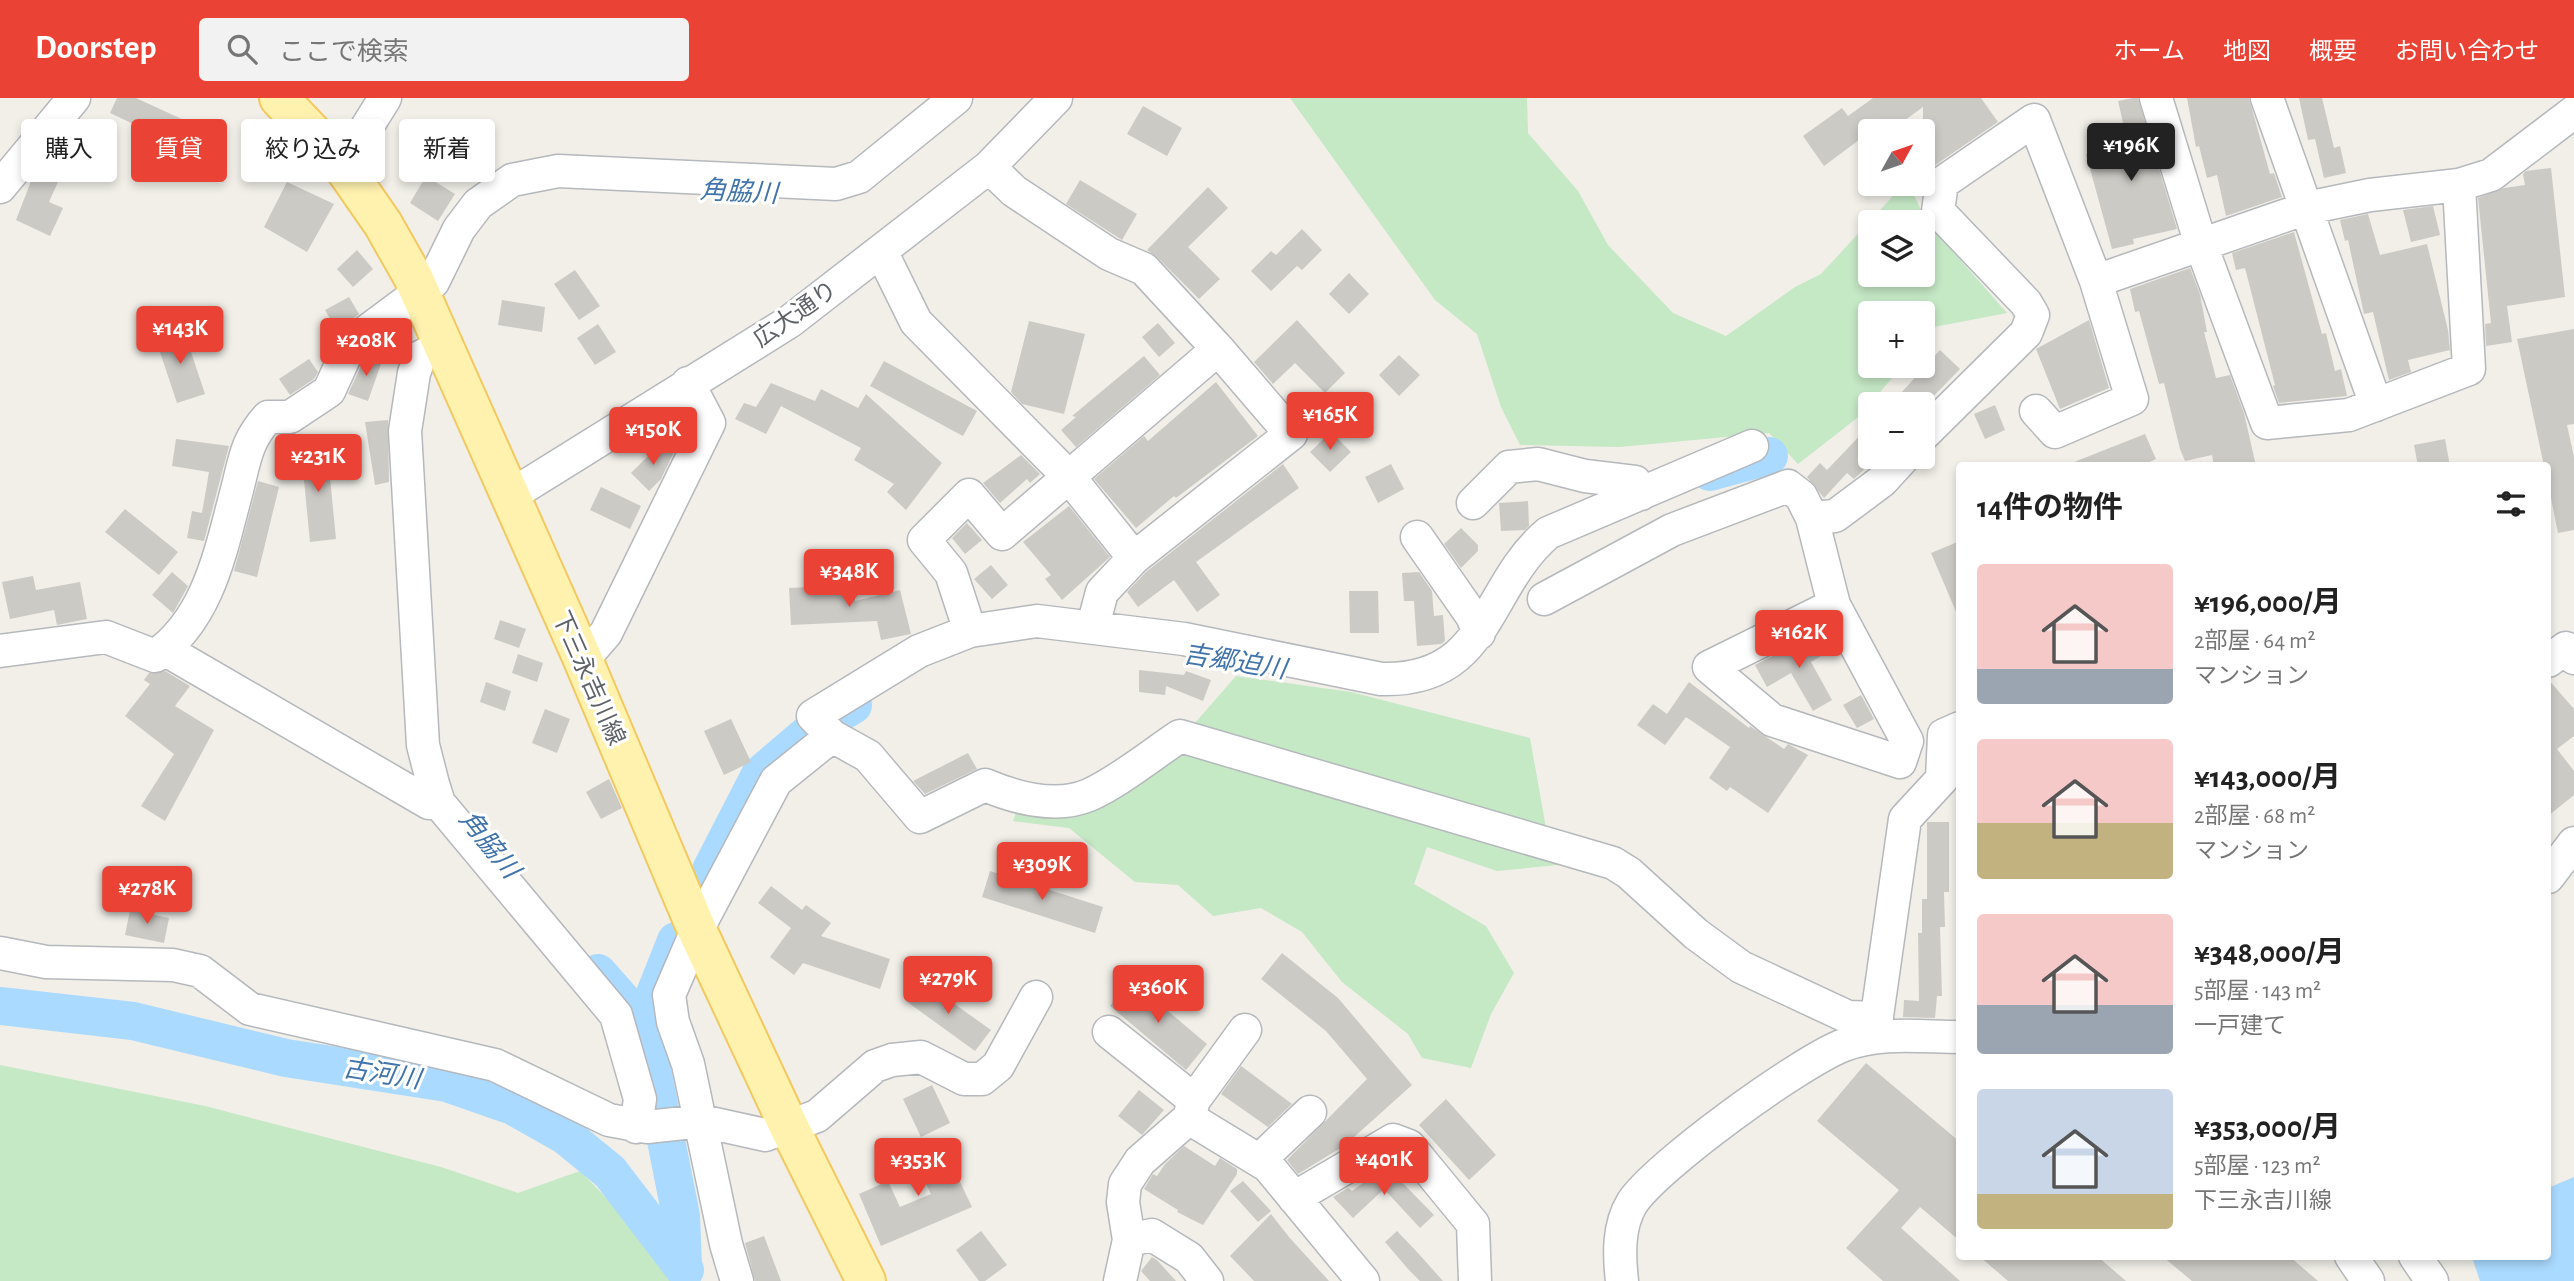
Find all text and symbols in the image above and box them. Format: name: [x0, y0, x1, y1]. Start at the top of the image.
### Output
search box: [199, 18, 689, 81]
icon: search: [223, 30, 261, 68]
text: Doorstep: [35, 32, 157, 65]
text: ここで検索: [279, 39, 409, 65]
text: ホーム: [2114, 40, 2185, 64]
text: 地図: [2223, 40, 2271, 64]
text: 概要: [2309, 40, 2357, 64]
text: お問い合わせ: [2395, 40, 2539, 64]
chip: 購入: [21, 119, 117, 182]
chip: 賃貸: [131, 119, 227, 182]
chip: 絞り込み: [241, 119, 385, 182]
chip: 新着: [399, 119, 495, 182]
north arrow: [1858, 119, 1936, 196]
map controls: [1858, 119, 1935, 469]
pin: ¥196K: [2082, 123, 2180, 183]
text: ¥196K: [2103, 134, 2159, 157]
water label: 角脇川: [699, 176, 782, 207]
button: layers: [1858, 210, 1935, 287]
street label: 広大通り: [748, 276, 842, 352]
button: +: [1858, 301, 1935, 378]
pin: ¥143K: [131, 306, 229, 366]
text: ¥143K: [152, 317, 208, 340]
pin: ¥208K: [317, 318, 415, 378]
text: ¥208K: [336, 329, 396, 352]
pin: ¥165K: [1281, 392, 1379, 452]
button: −: [1858, 392, 1935, 469]
text: ¥165K: [1303, 403, 1357, 426]
pin: ¥150K: [604, 408, 702, 467]
text: ¥150K: [625, 418, 681, 441]
pin: ¥231K: [269, 434, 367, 494]
text: ¥231K: [291, 445, 345, 468]
icon: filters: [2492, 485, 2530, 523]
text: 14件の物件: [1977, 493, 2123, 523]
pin: ¥348K: [800, 550, 898, 609]
text: ¥348K: [820, 560, 878, 583]
text: ¥196,000/月: [2194, 588, 2342, 618]
icon: home: [2033, 592, 2117, 676]
street label: 下三永吉川線: [548, 607, 630, 749]
pin: ¥162K: [1750, 610, 1848, 670]
text: ¥162K: [1771, 621, 1827, 644]
text: 2部屋 · 64 m²: [2194, 630, 2315, 653]
water label: 吉郷迫川: [1181, 640, 1291, 683]
text: マンション: [2194, 665, 2309, 688]
text: ¥143,000/月: [2194, 763, 2341, 793]
icon: home: [2033, 767, 2117, 851]
text: 2部屋 · 68 m²: [2194, 805, 2315, 828]
water label: 角脇川: [455, 806, 527, 885]
text: マンション: [2194, 840, 2309, 863]
pin: ¥309K: [993, 842, 1091, 902]
text: ¥309K: [1013, 853, 1071, 876]
pin: ¥278K: [98, 866, 196, 926]
text: ¥278K: [118, 877, 176, 900]
text: ¥348,000/月: [2194, 938, 2345, 968]
icon: home: [2033, 942, 2117, 1026]
pin: ¥279K: [899, 956, 997, 1016]
pin: ¥360K: [1109, 965, 1207, 1025]
text: ¥279K: [919, 967, 977, 990]
text: ¥360K: [1129, 976, 1187, 999]
text: 5部屋 · 143 m²: [2194, 980, 2321, 1003]
text: 一戸建て: [2194, 1015, 2286, 1038]
water label: 古河川: [341, 1054, 426, 1093]
text: ¥353,000/月: [2194, 1113, 2341, 1143]
icon: home: [2033, 1117, 2117, 1201]
pin: ¥353K: [869, 1138, 967, 1198]
pin: ¥401K: [1335, 1138, 1433, 1197]
text: ¥401K: [1355, 1148, 1413, 1171]
text: ¥353K: [890, 1149, 946, 1172]
text: 5部屋 · 123 m²: [2194, 1155, 2321, 1178]
text: 下三永吉川線: [2194, 1190, 2332, 1213]

